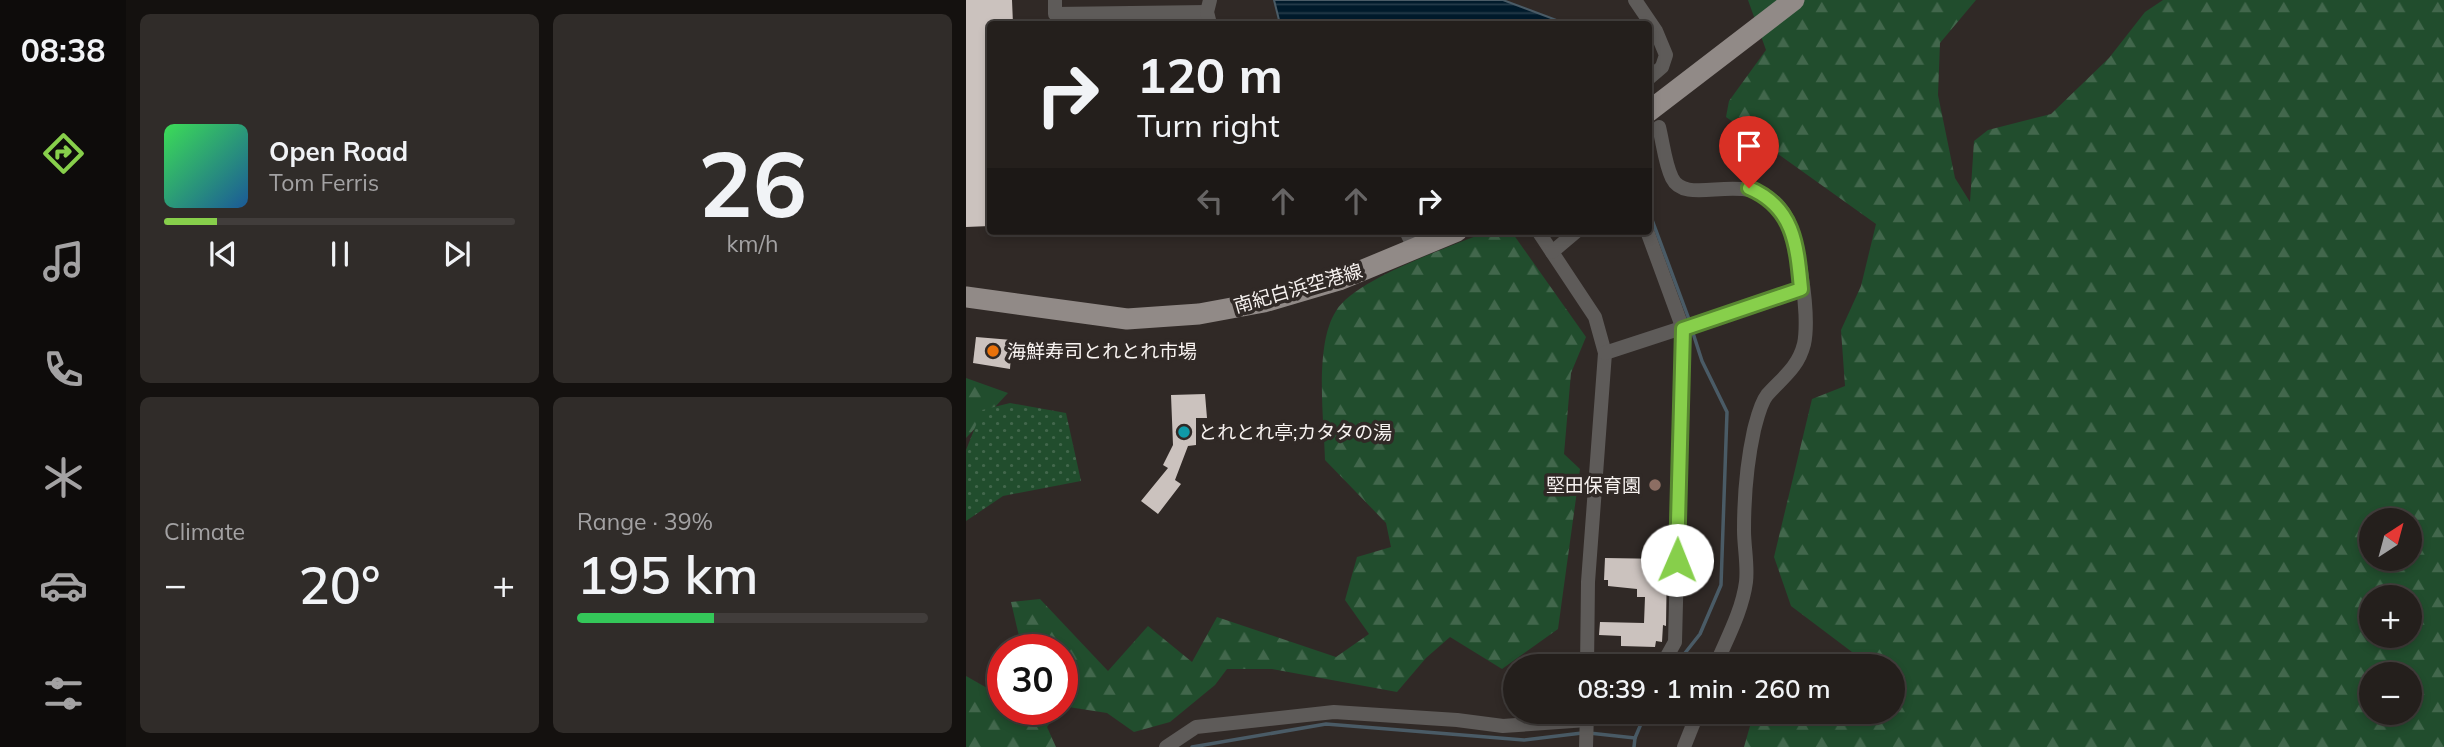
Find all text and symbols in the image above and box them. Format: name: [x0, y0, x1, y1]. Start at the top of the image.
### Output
text: 08:38: [21, 30, 105, 70]
text: 120 m: [1137, 44, 1283, 105]
icon: right: [1022, 49, 1113, 140]
text: Turn right: [1137, 105, 1280, 145]
pin: [1719, 116, 1779, 188]
text: 26: [698, 126, 807, 240]
icon: arrive: [1730, 127, 1768, 165]
icon: directions: [39, 129, 88, 178]
text: Open Road: [269, 135, 408, 168]
text: Tom Ferris: [269, 168, 379, 197]
icon: left: [1191, 182, 1229, 220]
icon: ahead: [1264, 182, 1302, 220]
icon: ahead: [1337, 182, 1375, 220]
icon: right: [1410, 182, 1448, 220]
text: km/h: [726, 229, 779, 258]
icon: previous: [204, 235, 242, 273]
icon: pause: [321, 235, 359, 273]
icon: next: [438, 235, 476, 273]
icon: music: [39, 237, 88, 286]
street label: 南紀白浜空港線: [1231, 258, 1365, 318]
place label: 海鮮寿司とれとれ市場: [1007, 339, 1197, 363]
marker: 海鮮寿司とれとれ市場: [985, 343, 1001, 359]
icon: phone: [39, 345, 88, 394]
place label: とれとれ亭;カタタの湯: [1198, 420, 1392, 444]
marker: とれとれ亭;カタタの湯: [1176, 424, 1192, 440]
icon: climate: [39, 453, 88, 502]
place label: 堅田保育園: [1546, 473, 1641, 497]
marker: 堅田保育園: [1647, 477, 1663, 493]
text: Range · 39%: [577, 507, 713, 536]
north arrow: [2359, 508, 2422, 570]
map controls: [2359, 508, 2422, 725]
text: Climate: [164, 517, 245, 546]
position arrow: [1640, 523, 1714, 597]
text: 195 km: [577, 542, 758, 607]
text: 20°: [299, 552, 380, 617]
text: −: [164, 560, 187, 608]
text: +: [492, 560, 515, 608]
icon: car: [39, 561, 88, 610]
button: +: [2359, 585, 2422, 648]
speed limit sign: 30: [987, 634, 1078, 725]
button: −: [2359, 662, 2422, 725]
icon: filters: [39, 669, 88, 718]
text: 08:39 · 1 min · 260 m: [1577, 672, 1831, 705]

